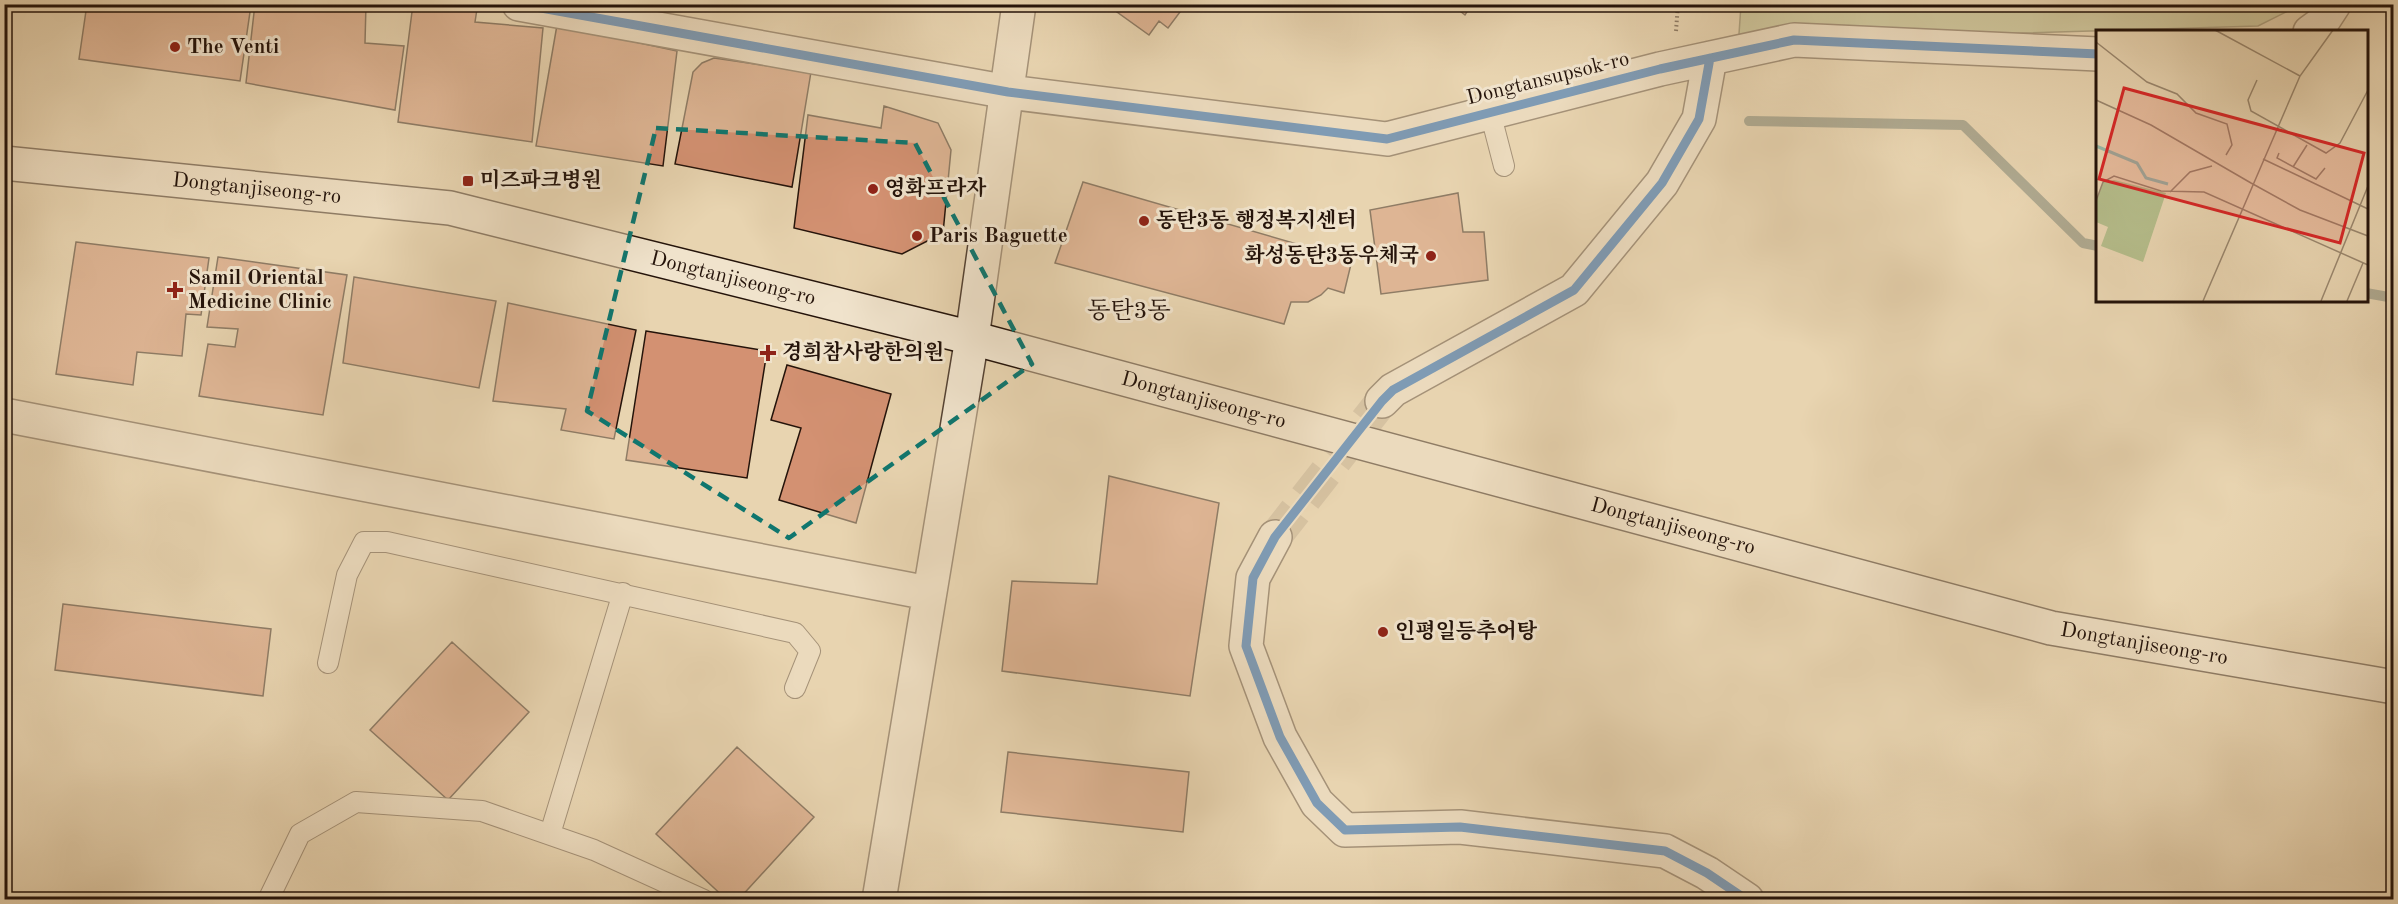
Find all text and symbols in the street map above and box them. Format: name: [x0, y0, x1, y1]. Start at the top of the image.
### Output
inset map: [2096, 30, 2368, 302]
place label: The Venti: [187, 37, 279, 58]
marker: The Venti: [168, 40, 182, 54]
street label: Dongtansupsok-ro: [1464, 49, 1632, 109]
place label: 미즈파크병원: [480, 168, 602, 192]
street label: Dongtanjiseong-ro: [171, 170, 342, 207]
marker: 미즈파크병원: [461, 174, 475, 188]
place label: 영화프라자: [885, 176, 987, 200]
marker: 영화프라자: [866, 182, 880, 196]
place label: 동탄3동 행정복지센터: [1156, 208, 1357, 232]
marker: 동탄3동 행정복지센터: [1137, 214, 1151, 228]
place label: Paris Baguette: [929, 226, 1068, 247]
marker: Paris Baguette: [910, 229, 924, 243]
place label: 화성동탄3동우체국: [1245, 243, 1419, 267]
street label: Dongtanjiseong-ro: [648, 248, 818, 309]
marker: 화성동탄3동우체국: [1424, 249, 1438, 263]
place label: Samil Oriental Medicine Clinic: [188, 268, 332, 313]
marker: Samil Oriental Medicine Clinic: [166, 281, 184, 299]
district label: 동탄3동: [1087, 298, 1171, 324]
place label: 경희참사랑한의원: [782, 340, 944, 364]
marker: 경희참사랑한의원: [759, 344, 777, 362]
street label: Dongtanjiseong-ro: [1119, 368, 1288, 432]
street label: Dongtanjiseong-ro: [1588, 494, 1758, 559]
place label: 인평일등추어탕: [1395, 619, 1538, 643]
street label: Dongtanjiseong-ro: [2059, 619, 2230, 669]
marker: 인평일등추어탕: [1376, 625, 1390, 639]

